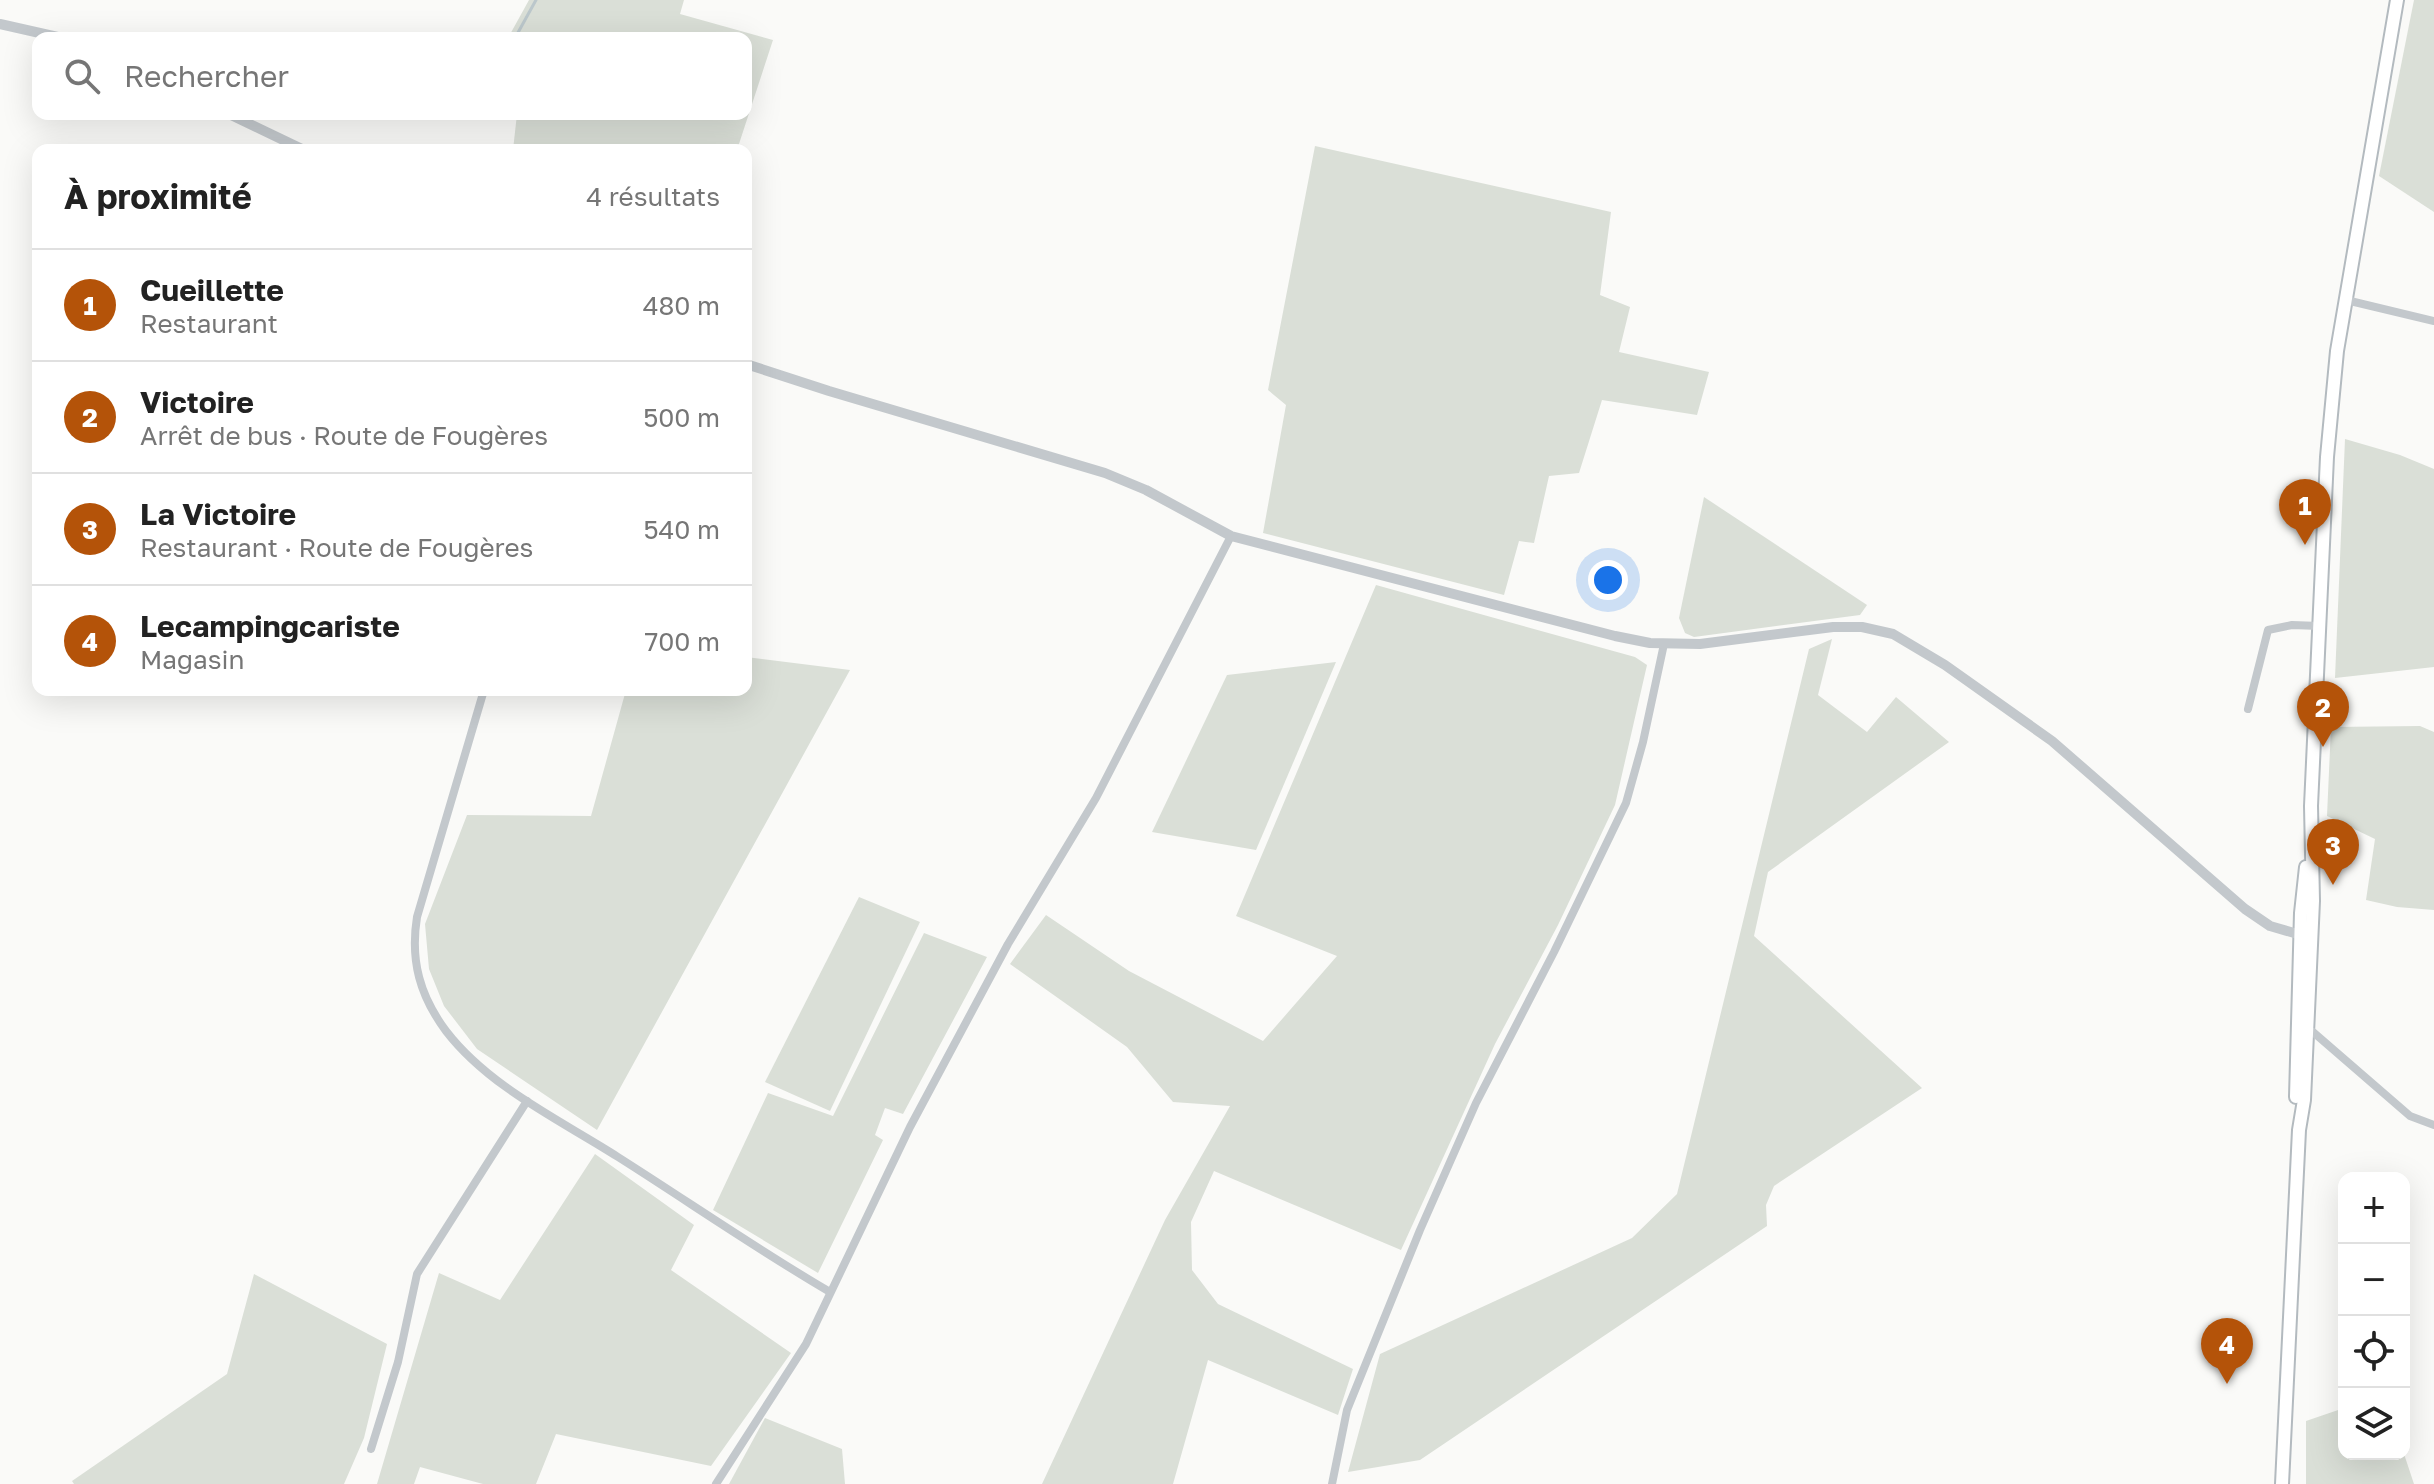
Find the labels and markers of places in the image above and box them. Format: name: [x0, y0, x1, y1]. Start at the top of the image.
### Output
pin: 1: [2279, 479, 2331, 545]
pin: 2: [2297, 681, 2349, 747]
pin: 3: [2307, 819, 2359, 885]
pin: 4: [2201, 1318, 2253, 1384]

